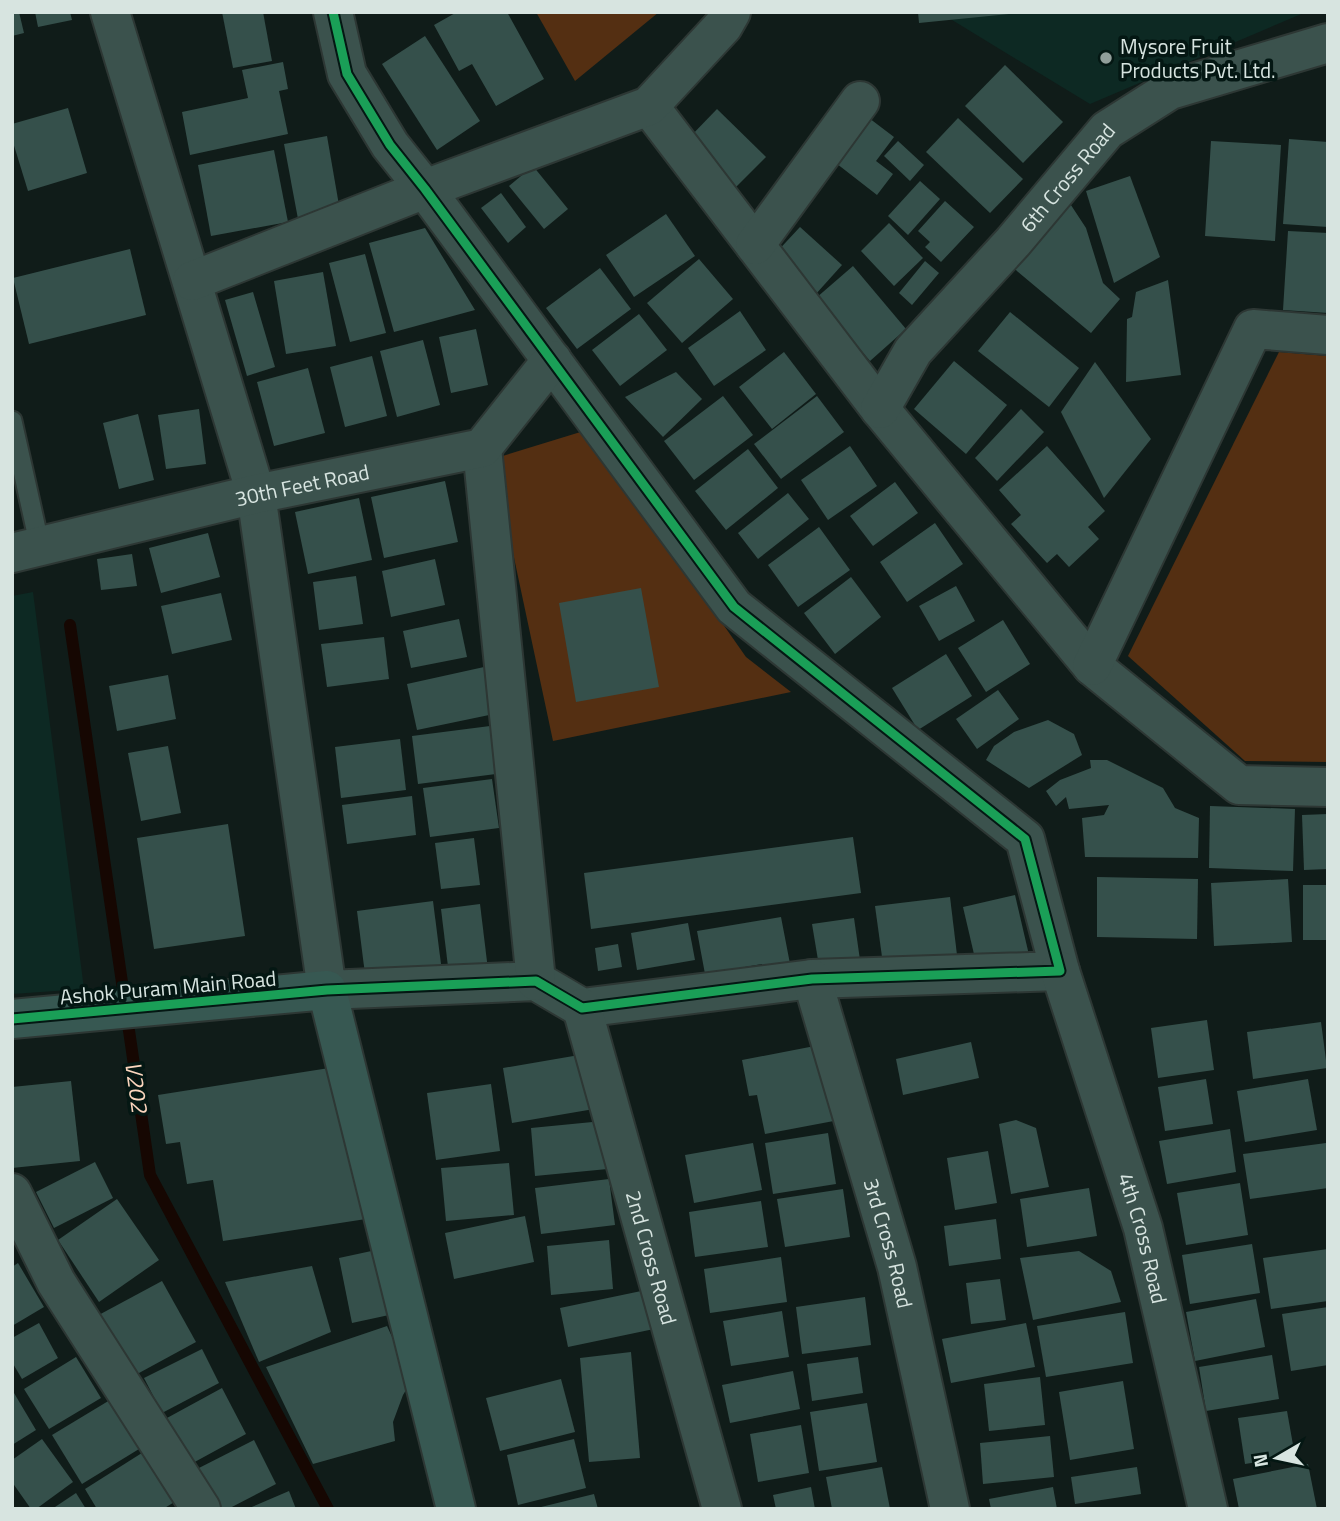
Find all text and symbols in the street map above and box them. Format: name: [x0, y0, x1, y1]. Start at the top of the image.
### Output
place label: Mysore Fruit Products Pvt. Ltd.: [1120, 30, 1276, 86]
marker: Mysore Fruit Products Pvt. Ltd.: [1098, 50, 1114, 66]
street label: 6th Cross Road: [1012, 116, 1123, 239]
street label: 30th Feet Road: [232, 455, 372, 515]
street label: Ashok Puram Main Road: [59, 962, 277, 1012]
water label: V202: [116, 1059, 158, 1116]
street label: 4th Cross Road: [1110, 1169, 1176, 1307]
street label: 3rd Cross Road: [856, 1174, 922, 1311]
street label: 2nd Cross Road: [618, 1187, 686, 1328]
north arrow: [1242, 1423, 1312, 1493]
text: N: [1244, 1452, 1275, 1470]

